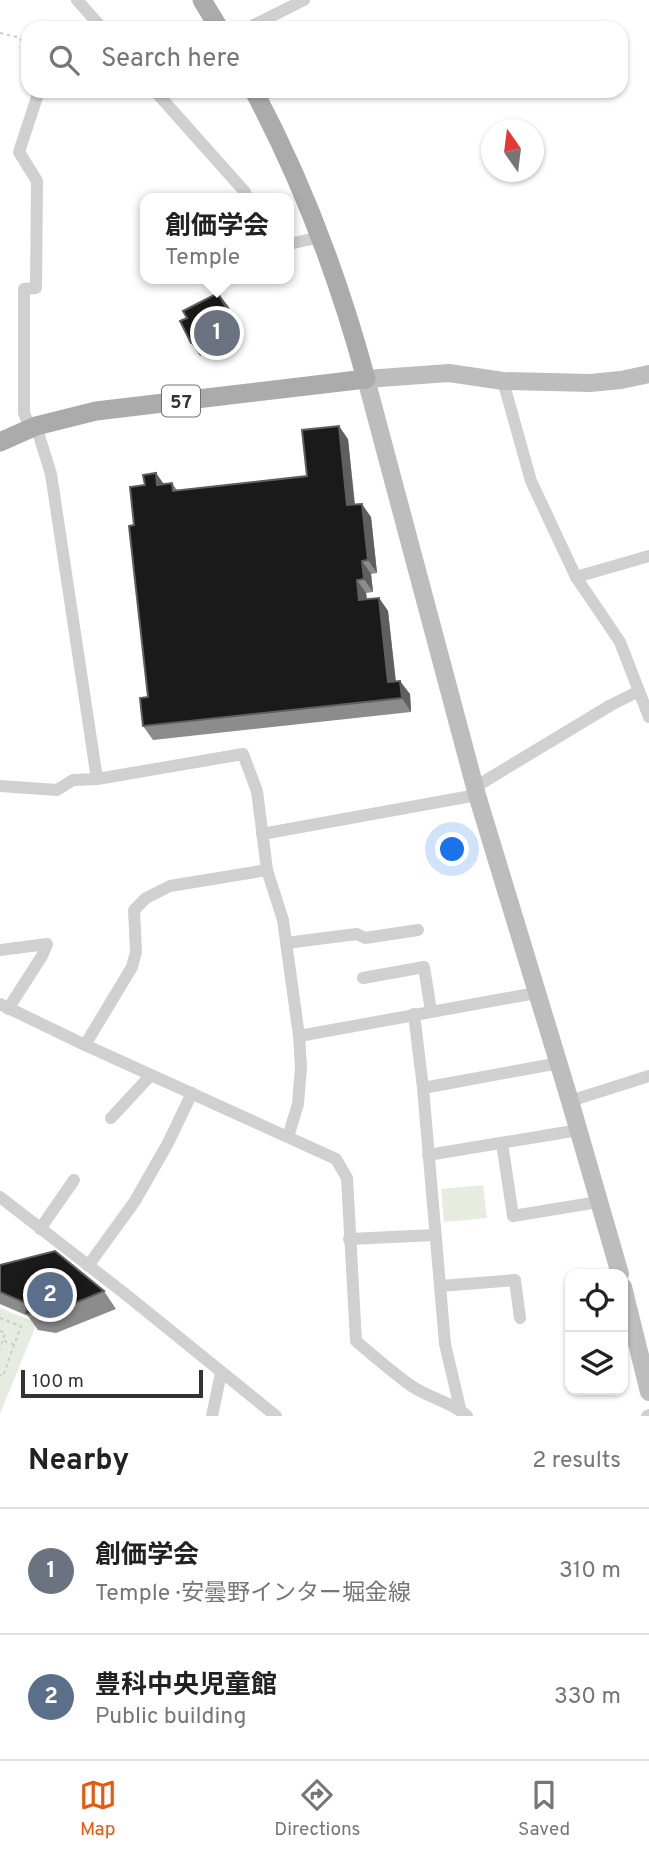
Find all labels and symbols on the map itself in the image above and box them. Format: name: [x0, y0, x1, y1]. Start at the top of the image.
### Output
north arrow: [481, 119, 544, 182]
pin: 1: [194, 307, 240, 359]
road number: 57: [162, 386, 200, 416]
your location: [435, 832, 469, 866]
pin: 2: [27, 1269, 73, 1321]
scale bar: [21, 1367, 203, 1399]

